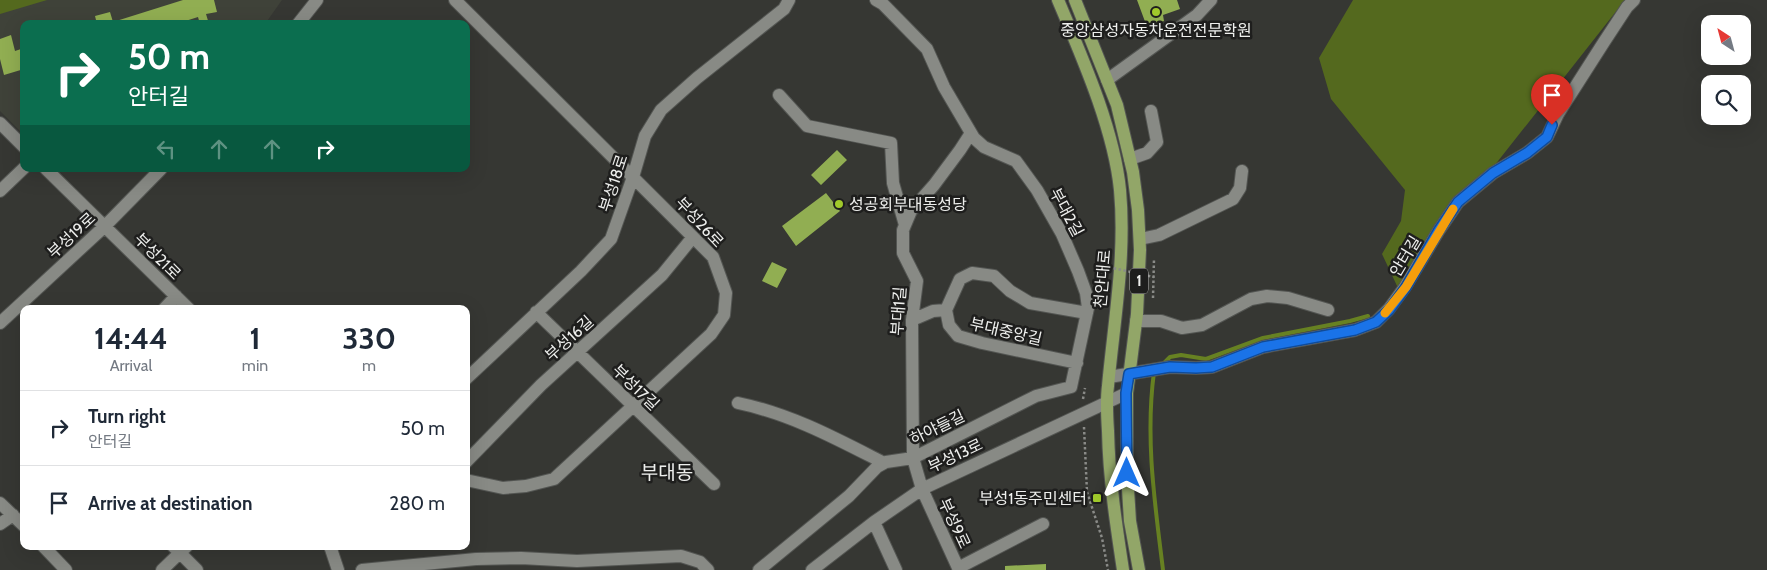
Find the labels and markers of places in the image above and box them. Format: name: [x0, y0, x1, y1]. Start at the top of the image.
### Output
marker: 중앙삼성자동차운전전문학원: [1150, 6, 1162, 18]
place label: 중앙삼성자동차운전전문학원: [1060, 21, 1252, 40]
pin: [1531, 74, 1573, 125]
place label: 성공회부대동성당: [849, 195, 967, 214]
marker: 성공회부대동성당: [833, 198, 845, 210]
place label: 부성1동주민센터: [979, 489, 1087, 508]
marker: 부성1동주민센터: [1091, 492, 1103, 504]

